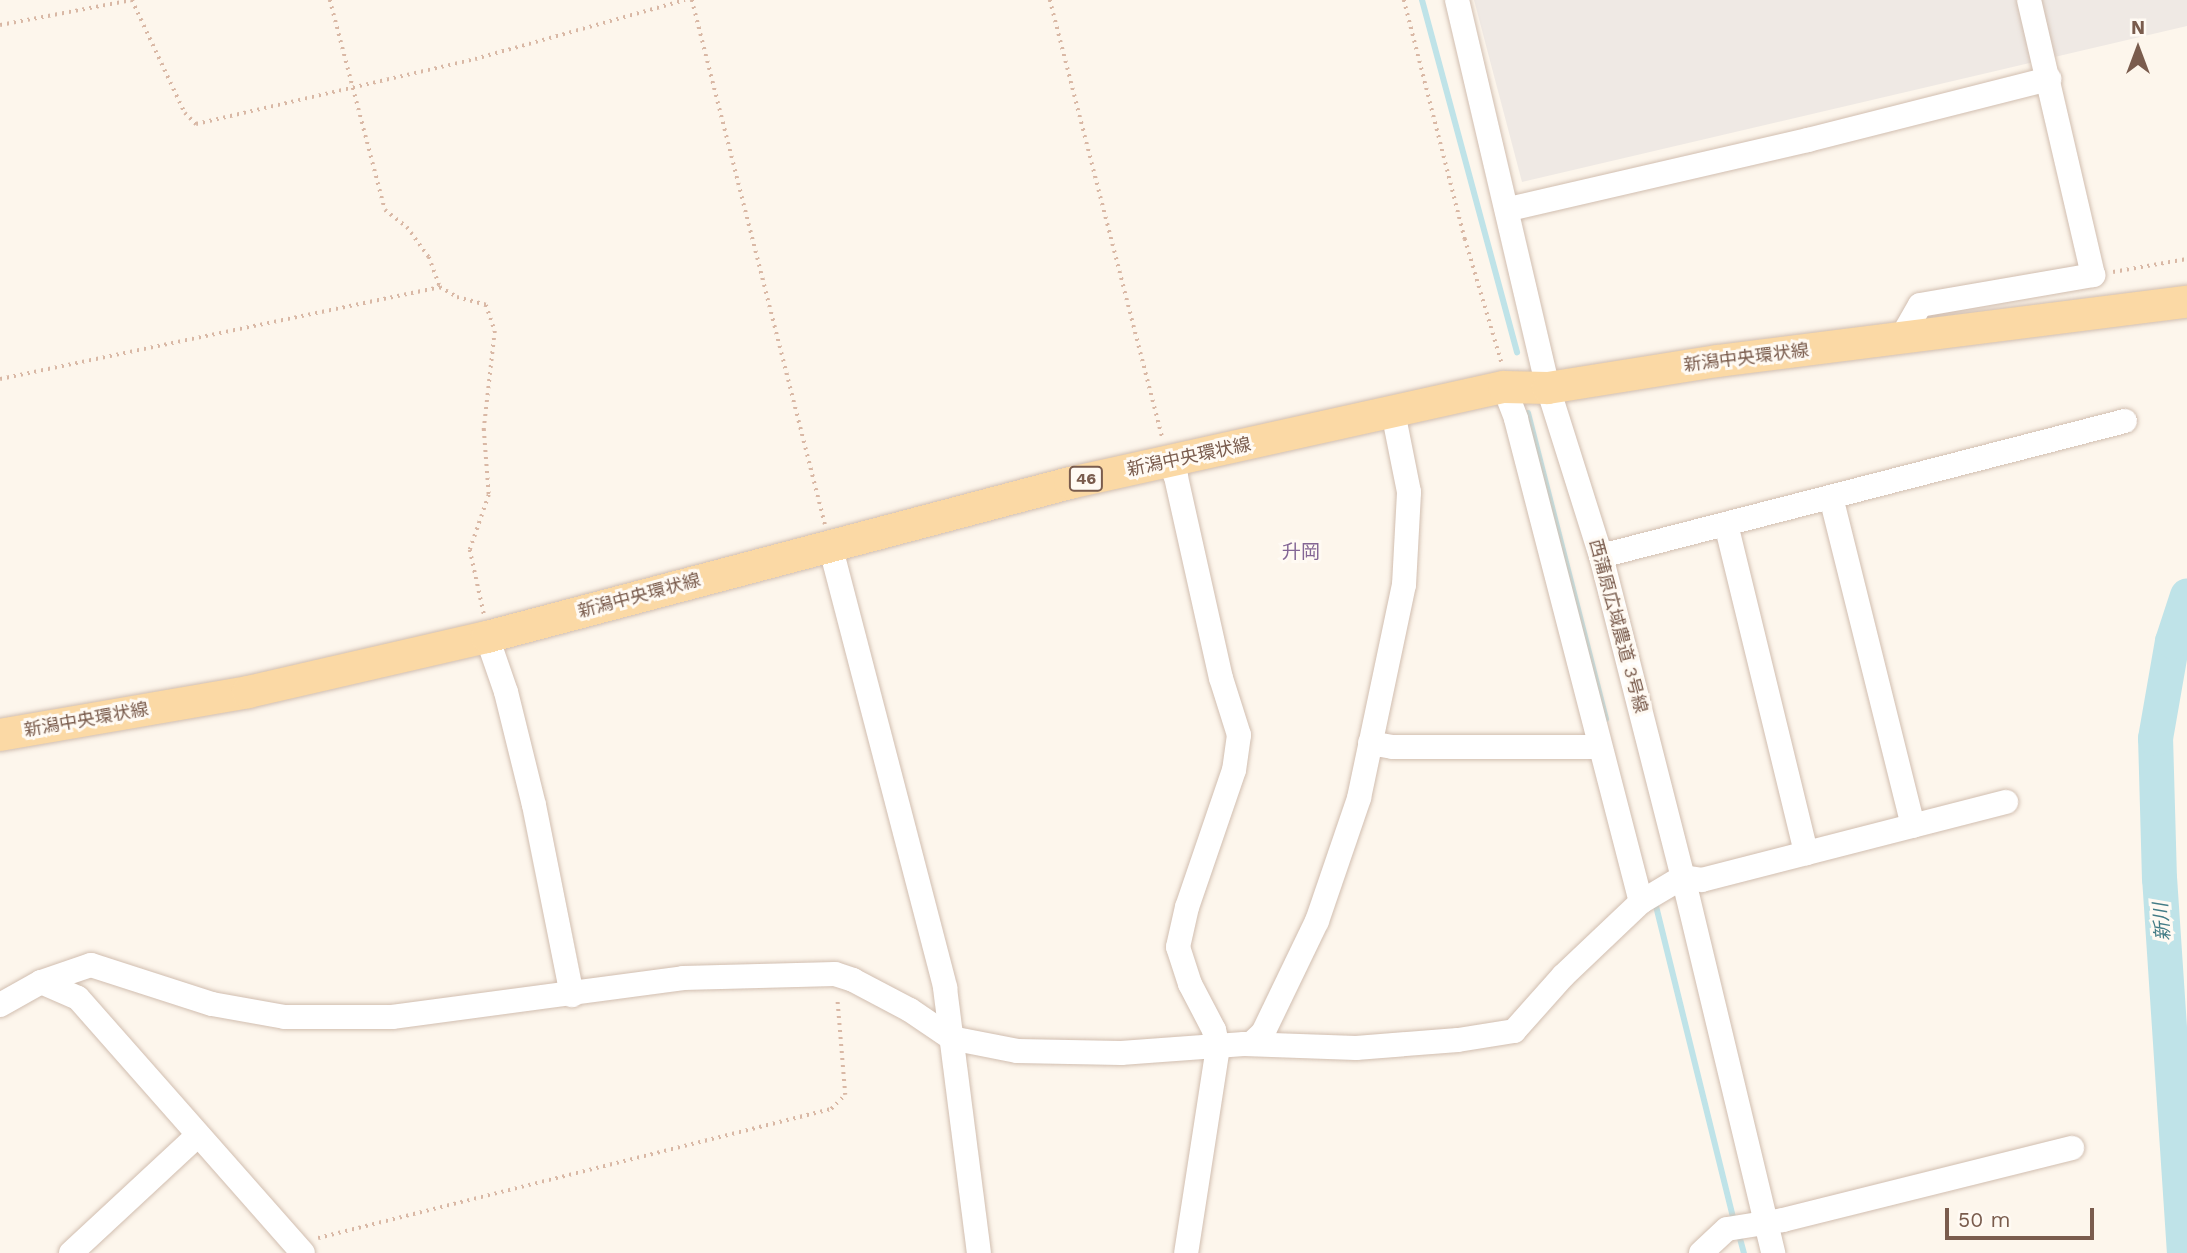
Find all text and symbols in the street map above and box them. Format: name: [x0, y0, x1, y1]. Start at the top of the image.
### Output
north arrow: [2103, 14, 2173, 84]
text: N: [2131, 16, 2145, 39]
street label: 新潟中央環状線: [1682, 340, 1810, 376]
street label: 新潟中央環状線: [1125, 433, 1253, 481]
road number: 46: [1068, 466, 1104, 492]
street label: 西蒲原広域農道 3号線: [1584, 537, 1652, 715]
district label: 升岡: [1282, 541, 1320, 563]
street label: 新潟中央環状線: [575, 569, 703, 623]
street label: 新潟中央環状線: [22, 698, 150, 742]
water label: 新川: [2149, 902, 2175, 942]
scale bar: [1949, 1194, 2098, 1238]
text: 50 m: [1958, 1207, 2010, 1232]

